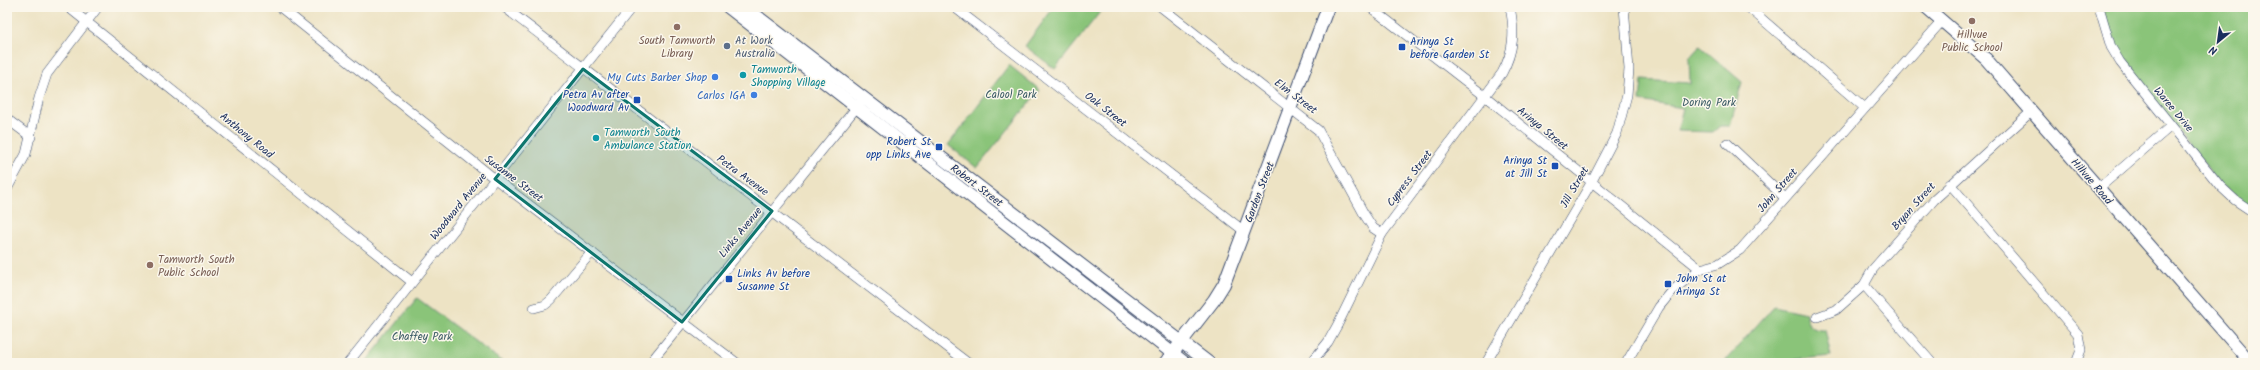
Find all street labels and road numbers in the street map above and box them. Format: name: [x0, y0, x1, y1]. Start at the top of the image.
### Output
street label: Elm Street: [1270, 75, 1321, 120]
street label: Waree Drive: [2149, 83, 2198, 136]
street label: Oak Street: [1080, 87, 1131, 133]
street label: Arinya Street: [1513, 102, 1572, 156]
street label: Anthony Road: [215, 108, 278, 164]
street label: Cypress Street: [1382, 146, 1438, 211]
street label: Susanne Street: [480, 151, 547, 207]
street label: Petra Avenue: [713, 151, 772, 201]
street label: Hillvue Road: [2066, 154, 2117, 209]
street label: Garden Street: [1240, 159, 1280, 226]
street label: Robert Street: [946, 160, 1007, 212]
street label: Jill Street: [1556, 163, 1594, 212]
street label: John Street: [1753, 164, 1803, 217]
street label: Woodward Avenue: [426, 169, 492, 244]
street label: Bryan Street: [1887, 178, 1941, 235]
street label: Links Avenue: [715, 203, 767, 262]

